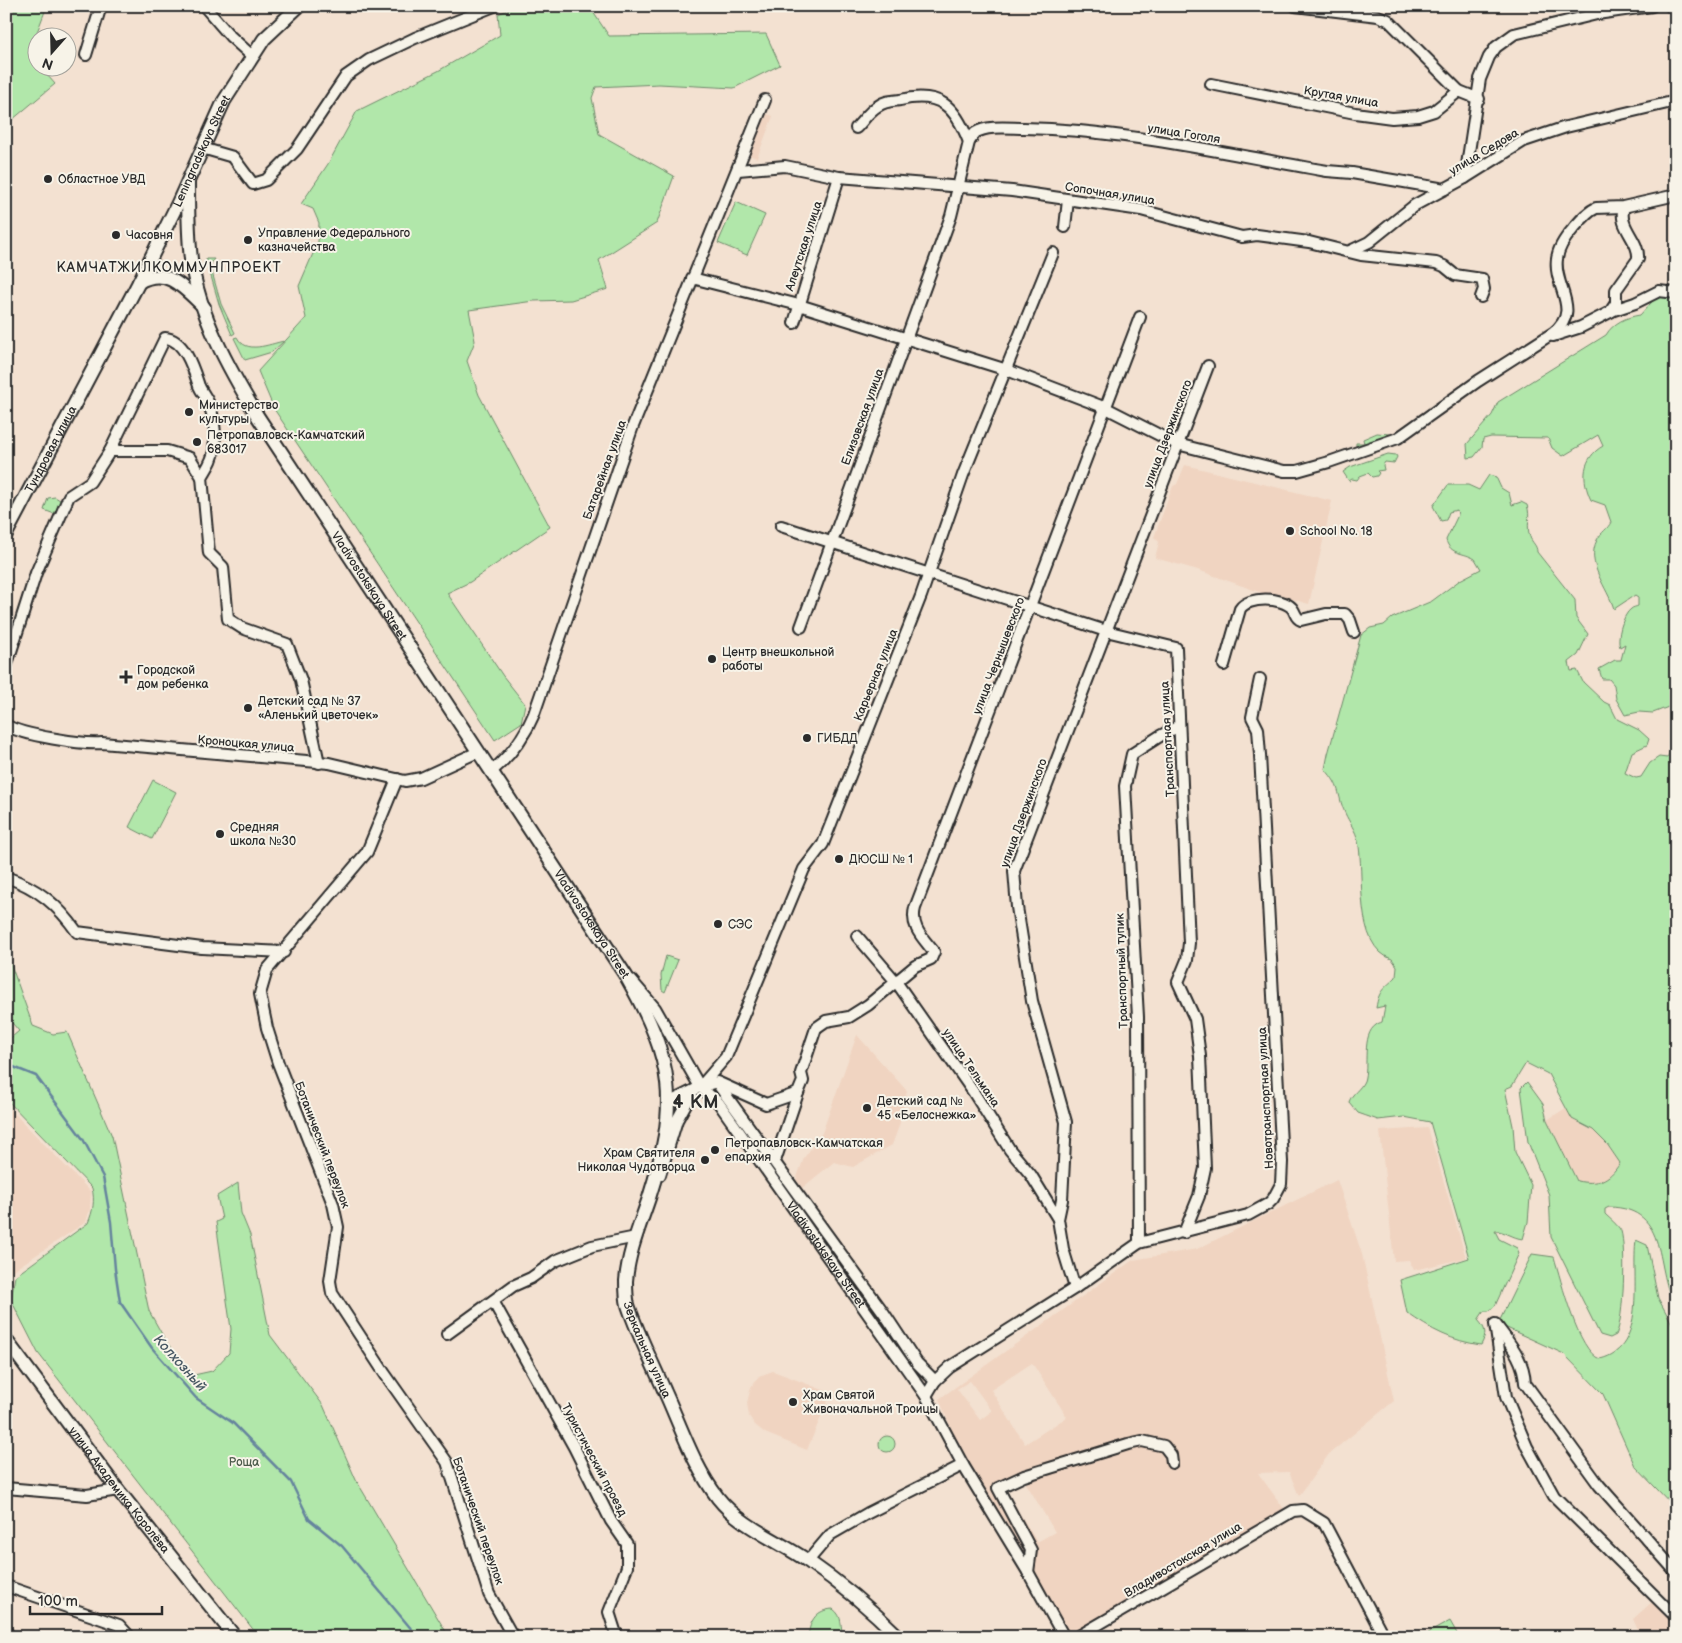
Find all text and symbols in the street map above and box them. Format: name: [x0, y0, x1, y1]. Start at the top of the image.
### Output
north arrow: [28, 28, 78, 78]
text: N: [40, 54, 56, 74]
street label: Крутая улица: [1302, 83, 1380, 111]
street label: Leningradskaya Street: [170, 92, 234, 210]
street label: улица Гоголя: [1147, 121, 1222, 147]
street label: улица Седова: [1447, 125, 1521, 179]
place label: Областное УВД: [58, 172, 146, 187]
marker: Областное УВД: [42, 173, 54, 185]
street label: Сопочная улица: [1064, 179, 1156, 209]
street label: Алеутская улица: [782, 199, 826, 294]
place label: Управление Федерального казначейства: [258, 226, 410, 255]
place label: Часовня: [126, 228, 173, 243]
marker: Часовня: [110, 229, 122, 241]
marker: Управление Федерального казначейства: [242, 234, 254, 246]
district label: КАМЧАТЖИЛКОММУНПРОЕКТ: [56, 259, 282, 276]
street label: Елизовская улица: [839, 367, 887, 467]
street label: улица Дзержинского: [1140, 378, 1196, 490]
place label: Министерство культуры: [199, 398, 278, 427]
street label: Тундровая улица: [22, 403, 80, 495]
marker: Министерство культуры: [183, 406, 195, 418]
street label: Батарейная улица: [580, 418, 630, 522]
place label: Петропавловск-Камчатский 683017: [207, 428, 365, 457]
marker: Петропавловск-Камчатский 683017: [191, 436, 203, 448]
place label: School No. 18: [1300, 524, 1372, 539]
marker: School No. 18: [1284, 525, 1296, 537]
street label: Vladivostokskaya Street: [328, 529, 410, 643]
street label: улица Чернышевского: [970, 595, 1028, 717]
street label: Карьерная улица: [851, 627, 901, 723]
place label: Центр внешкольной работы: [722, 645, 834, 674]
marker: Центр внешкольной работы: [706, 653, 718, 665]
place label: Городской дом ребенка: [137, 663, 209, 692]
marker: Городской дом ребенка: [119, 670, 133, 684]
street label: Транспортная улица: [1157, 681, 1179, 797]
place label: Детский сад № 37 «Аленький цветочек»: [258, 694, 379, 723]
marker: Детский сад № 37 «Аленький цветочек»: [242, 702, 254, 714]
place label: ГИБДД: [817, 731, 858, 746]
street label: Кроноцкая улица: [197, 732, 295, 756]
marker: ГИБДД: [801, 732, 813, 744]
street label: улица Дзержинского: [997, 756, 1051, 870]
place label: Средняя школа №30: [230, 820, 296, 849]
marker: Средняя школа №30: [214, 828, 226, 840]
place label: ДЮСШ № 1: [849, 852, 913, 867]
marker: ДЮСШ № 1: [833, 853, 845, 865]
street label: Vladivostokskaya Street: [551, 867, 633, 981]
street label: Транспортный тупик: [1112, 912, 1132, 1029]
place label: СЭС: [728, 917, 752, 932]
marker: СЭС: [712, 918, 724, 930]
street label: улица Тельмана: [939, 1026, 1003, 1110]
street label: Новотранспортная улица: [1255, 1027, 1277, 1169]
street label: Ботанический переулок: [291, 1080, 353, 1211]
district label: 4 КМ: [673, 1092, 719, 1113]
place label: Детский сад № 45 «Белоснежка»: [877, 1094, 977, 1123]
marker: Детский сад № 45 «Белоснежка»: [861, 1102, 873, 1114]
place label: Петропавловск-Камчатская епархия: [725, 1136, 883, 1165]
marker: Петропавловск-Камчатская епархия: [709, 1144, 721, 1156]
place label: Храм Святителя Николая Чудотворца: [577, 1146, 695, 1175]
marker: Храм Святителя Николая Чудотворца: [699, 1154, 711, 1166]
street label: Vladivostokskaya Street: [783, 1198, 869, 1311]
street label: Зеркальная улица: [620, 1300, 674, 1400]
water label: Колхозный: [150, 1331, 210, 1395]
place label: Храм Святой Живоначальной Троицы: [803, 1388, 938, 1417]
marker: Храм Святой Живоначальной Троицы: [787, 1396, 799, 1408]
street label: Туристический проезд: [558, 1401, 630, 1520]
street label: улица Академика Королёва: [66, 1424, 173, 1556]
park label: Роща: [229, 1455, 259, 1470]
street label: Ботанический переулок: [449, 1455, 507, 1588]
street label: Владивостокская улица: [1122, 1519, 1244, 1601]
scale bar: [30, 1583, 162, 1615]
text: 100 m: [38, 1592, 78, 1611]

